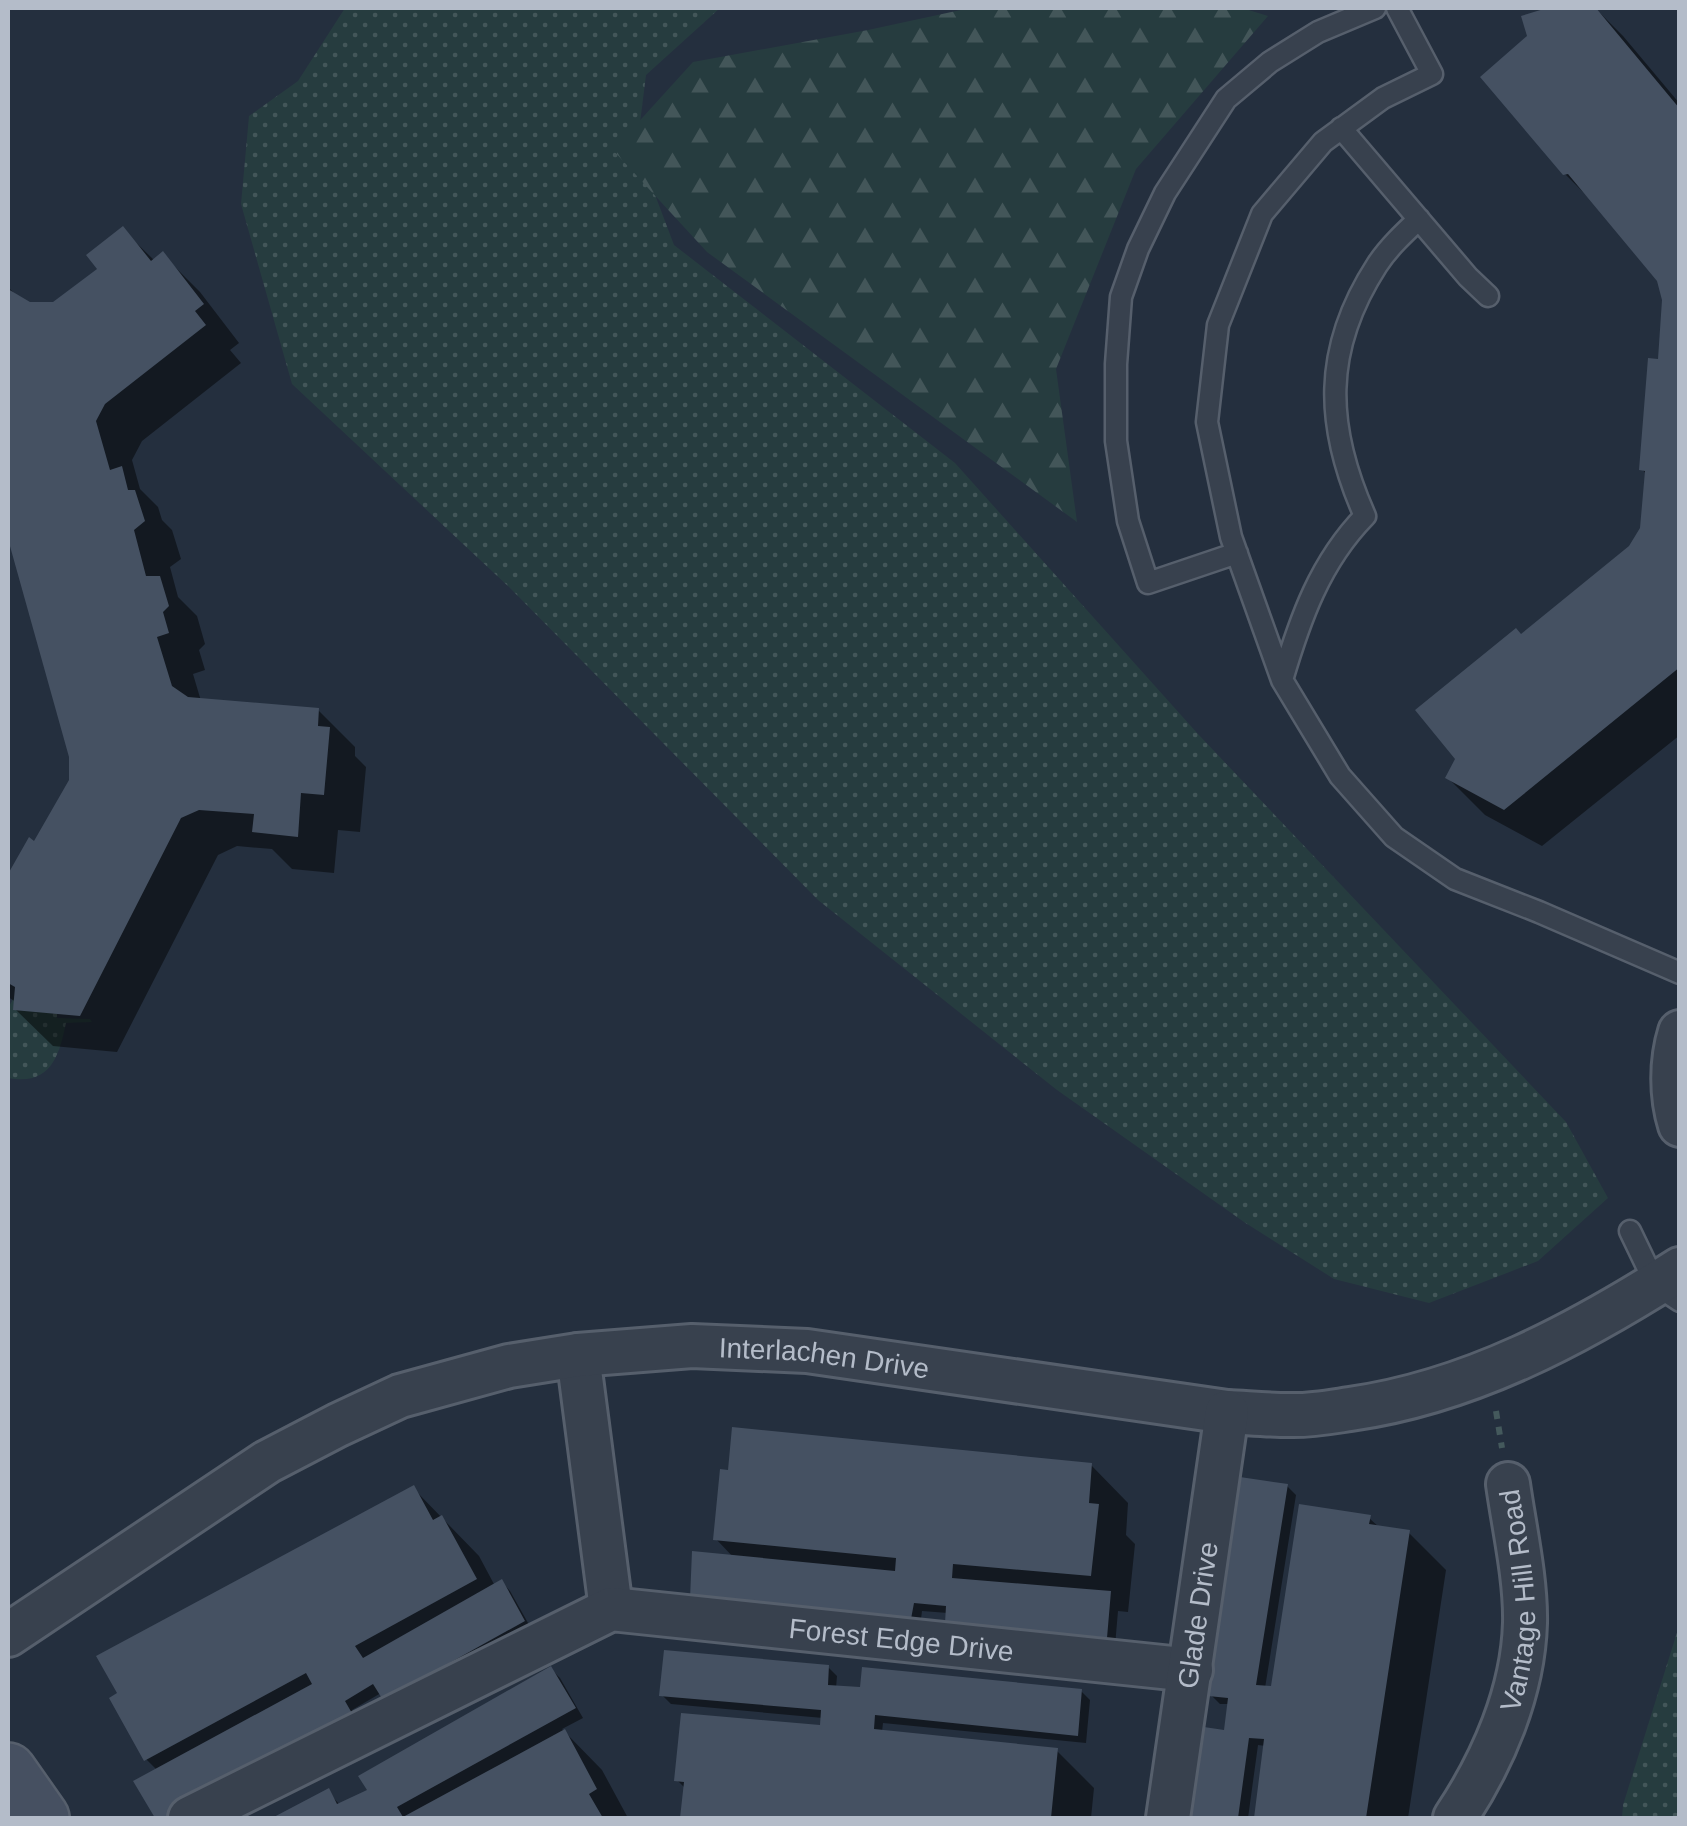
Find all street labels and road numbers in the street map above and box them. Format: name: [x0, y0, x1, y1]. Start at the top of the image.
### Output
street label: Interlachen Drive: [718, 1332, 931, 1384]
street label: Vantage Hill Road: [1493, 1487, 1541, 1715]
street label: Glade Drive: [1172, 1540, 1223, 1691]
street label: Forest Edge Drive: [788, 1612, 1015, 1667]

